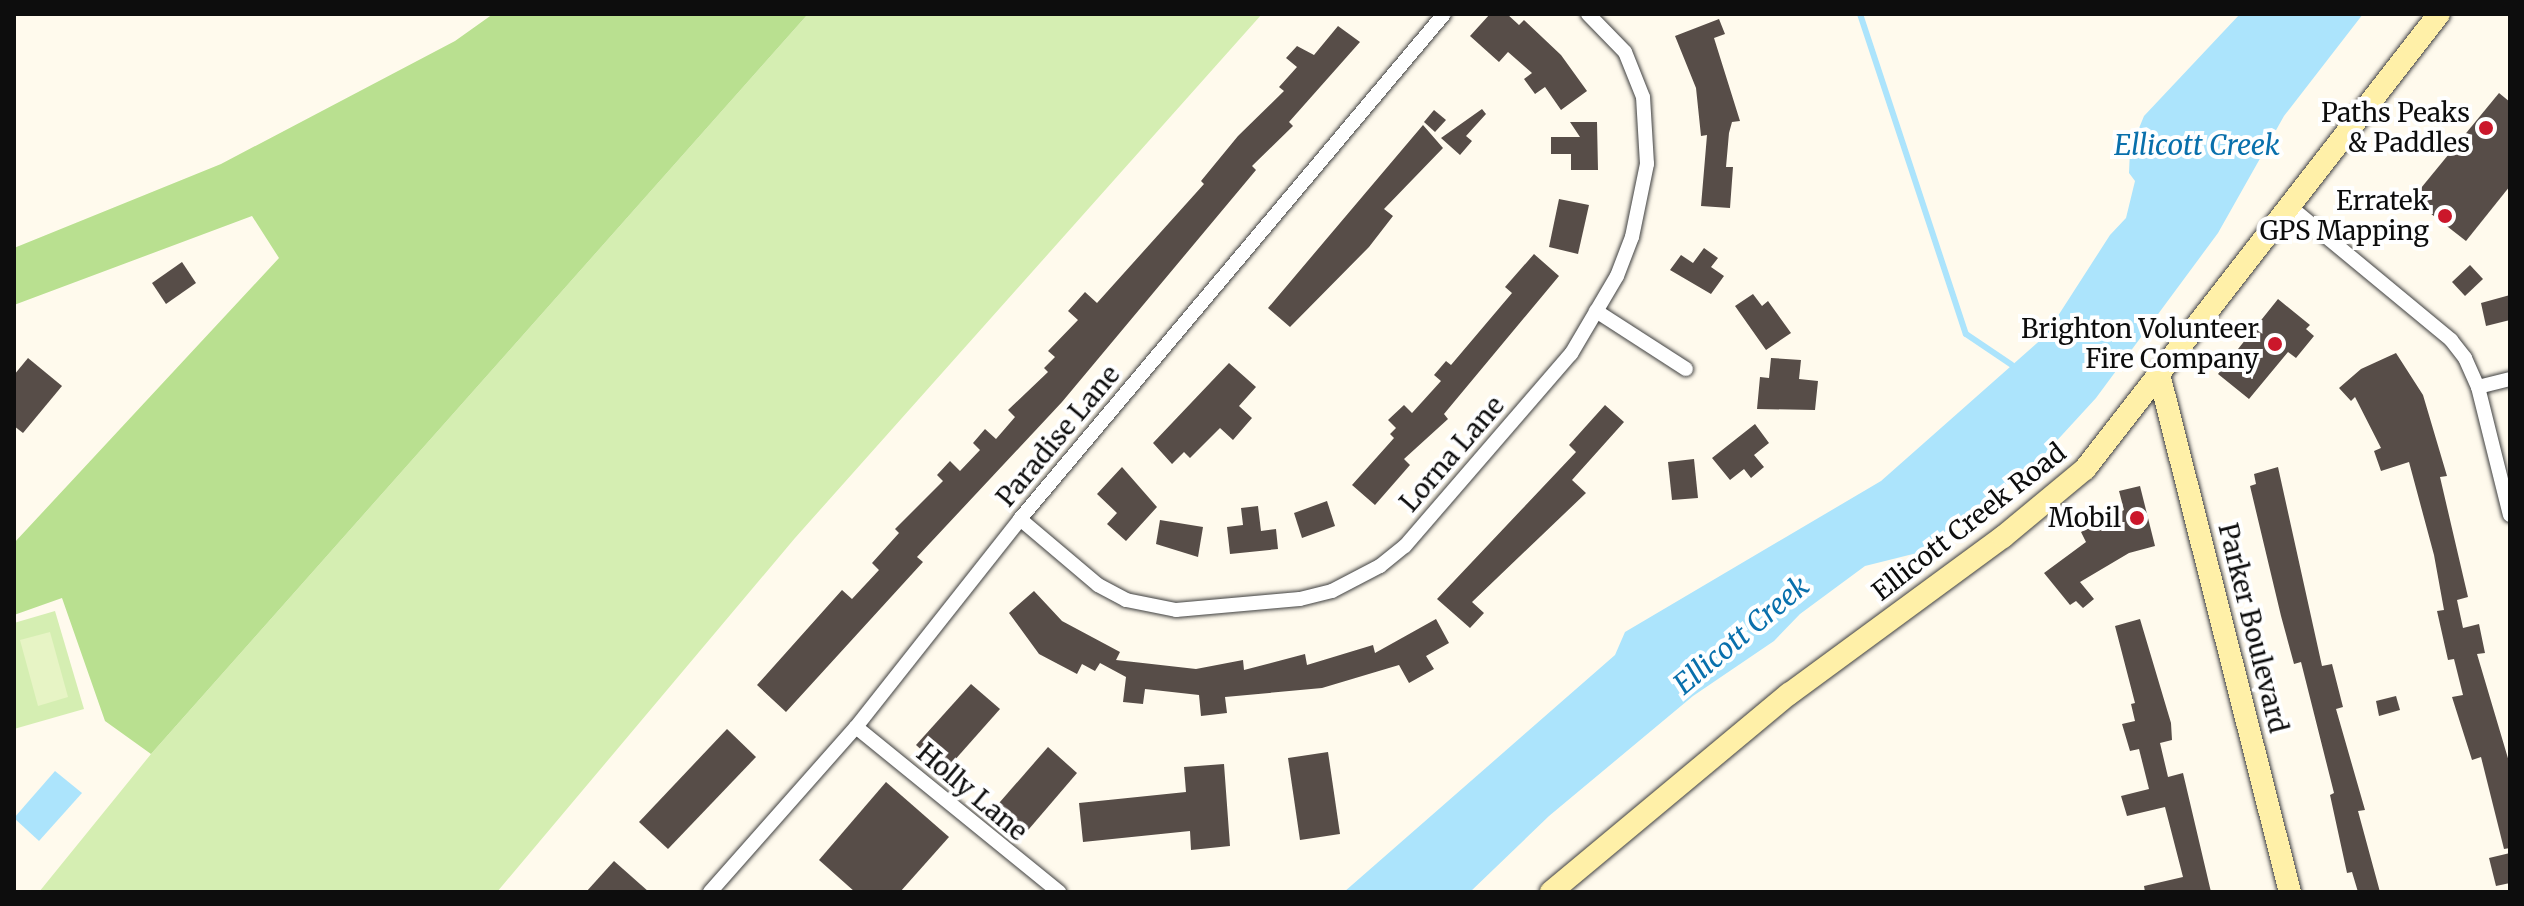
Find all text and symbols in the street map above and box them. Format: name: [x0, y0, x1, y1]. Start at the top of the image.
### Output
place label: Paths Peaks & Paddles: [2321, 97, 2470, 158]
marker: Paths Peaks & Paddles: [2477, 119, 2495, 137]
water label: Ellicott Creek: [2114, 128, 2280, 162]
place label: Erratek GPS Mapping: [2260, 185, 2429, 246]
marker: Erratek GPS Mapping: [2436, 207, 2454, 225]
place label: Brighton Volunteer Fire Company: [2021, 313, 2259, 374]
marker: Brighton Volunteer Fire Company: [2266, 335, 2284, 353]
street label: Paradise Lane: [990, 359, 1126, 513]
street label: Lorna Lane: [1394, 390, 1510, 518]
street label: Ellicott Creek Road: [1866, 437, 2072, 607]
place label: Mobil: [2048, 502, 2121, 534]
marker: Mobil: [2128, 509, 2146, 527]
street label: Parker Boulevard: [2212, 520, 2294, 736]
water label: Ellicott Creek: [1667, 569, 1815, 701]
street label: Holly Lane: [911, 737, 1033, 847]

